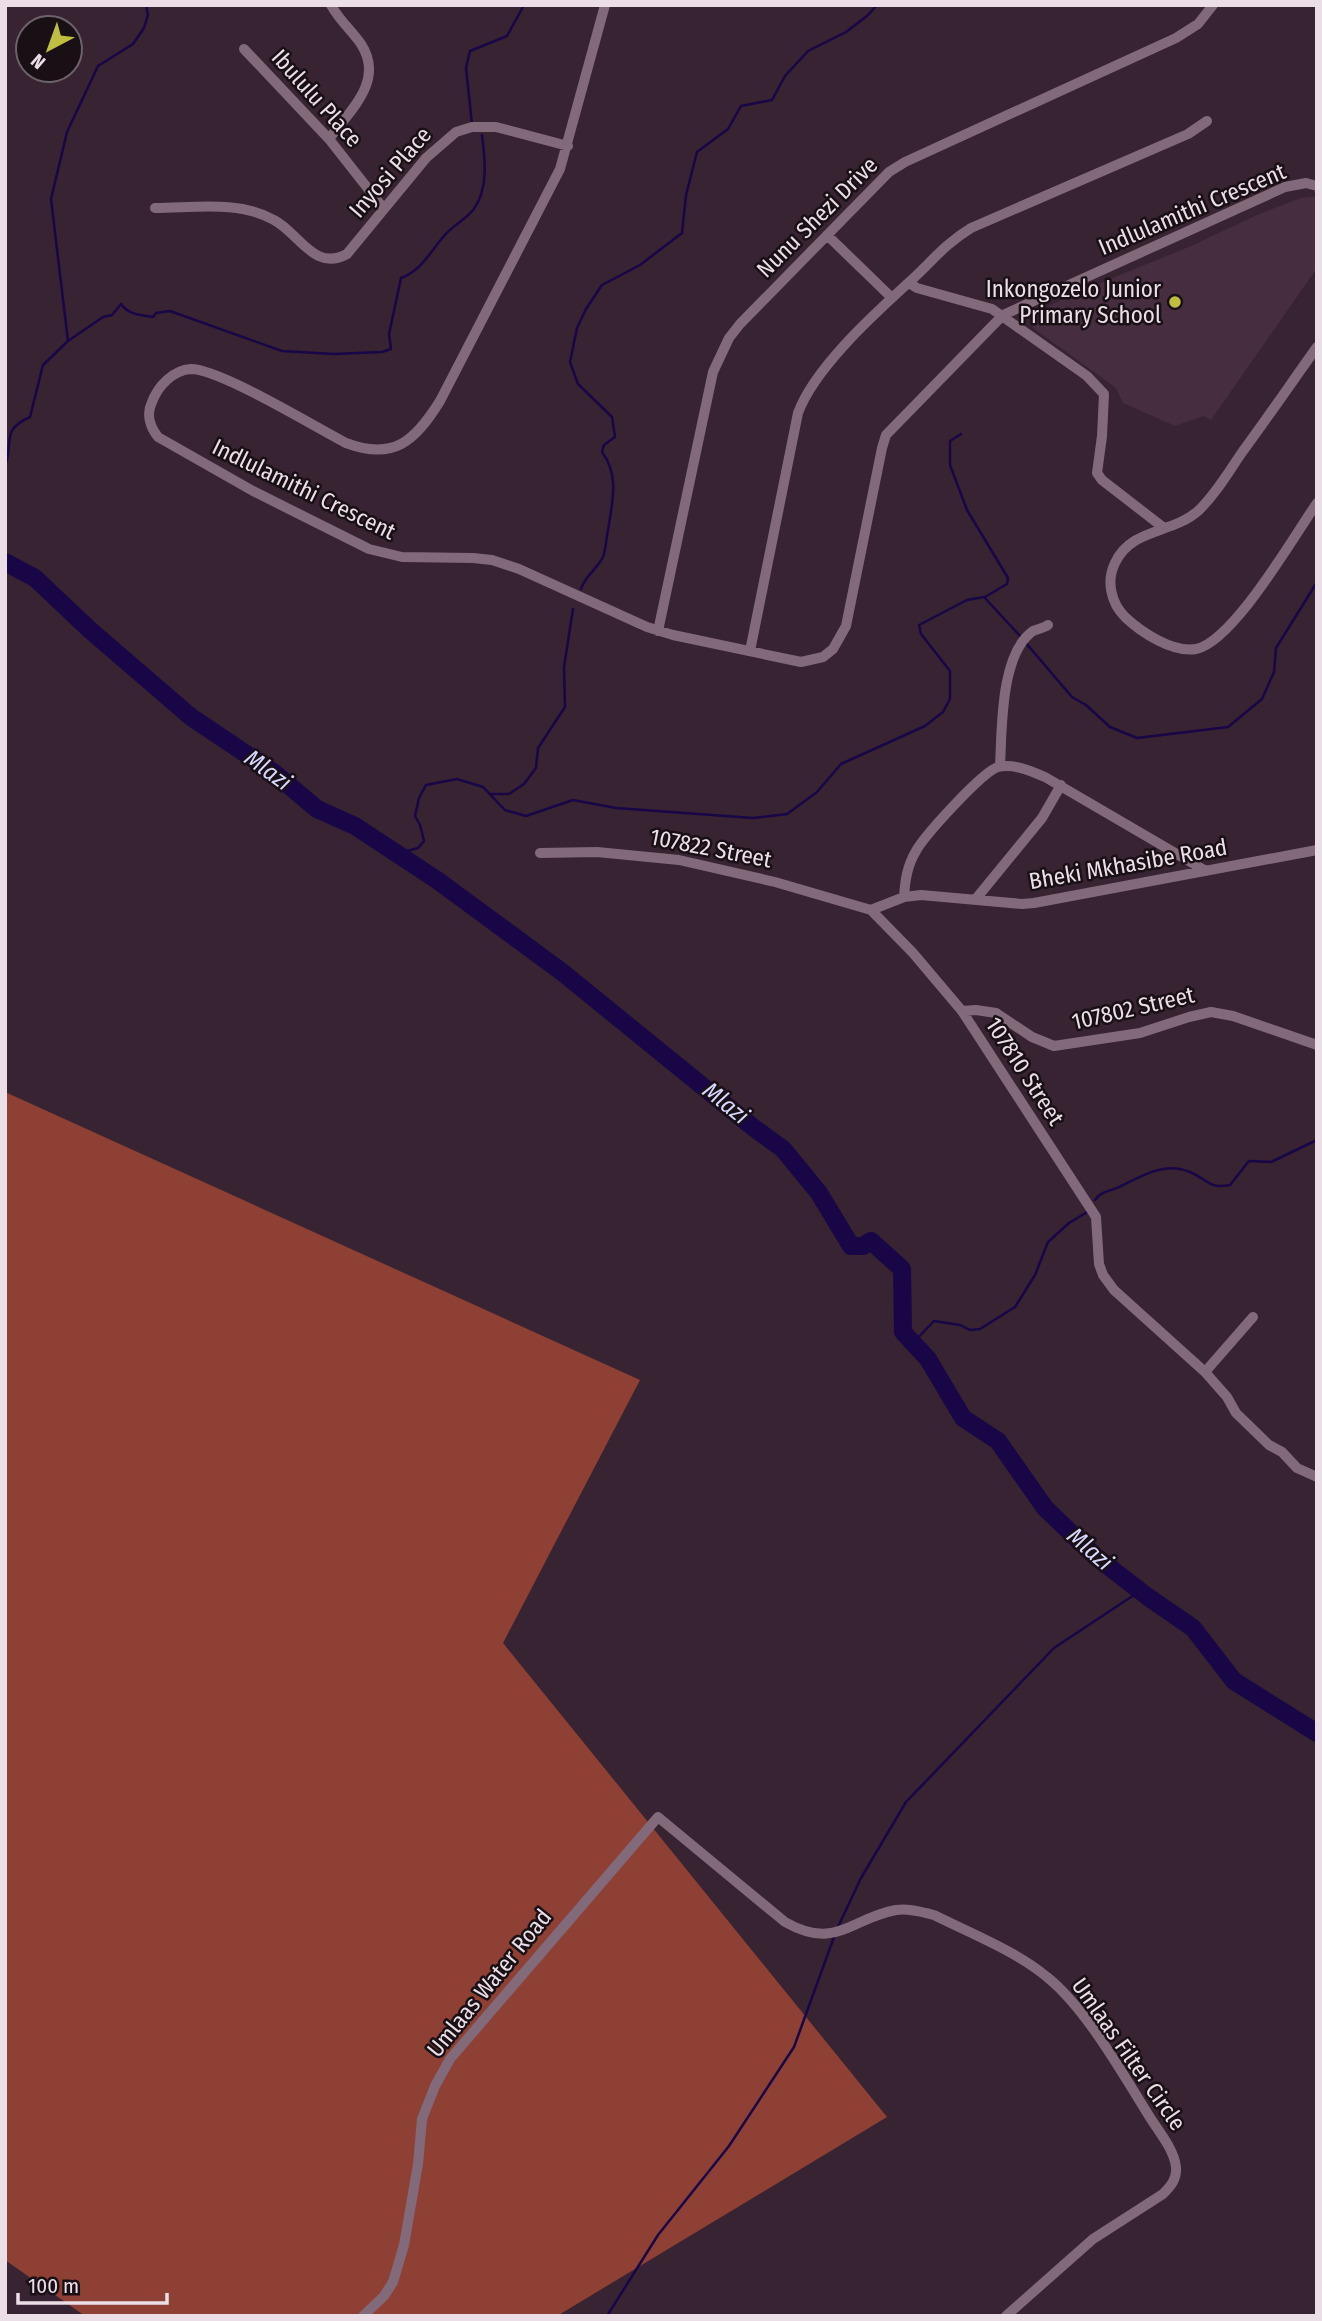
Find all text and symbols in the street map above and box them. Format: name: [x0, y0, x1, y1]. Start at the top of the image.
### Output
north arrow: [14, 14, 84, 84]
street label: Ibululu Place: [266, 43, 368, 153]
text: N: [26, 49, 50, 74]
street label: Inyosi Place: [343, 121, 437, 223]
street label: Nunu Shezi Drive: [751, 151, 883, 283]
street label: Indlulamithi Crescent: [1094, 157, 1290, 261]
place label: Inkongozelo Junior Primary School: [986, 275, 1161, 329]
marker: Inkongozelo Junior Primary School: [1167, 294, 1183, 310]
street label: Indlulamithi Crescent: [208, 432, 401, 546]
water label: Mlazi: [239, 744, 297, 796]
street label: 107822 Street: [648, 823, 775, 874]
street label: Bheki Mkhasibe Road: [1027, 833, 1229, 895]
street label: 107802 Street: [1069, 980, 1197, 1036]
street label: 107810 Street: [980, 1012, 1071, 1131]
water label: Mlazi: [697, 1076, 755, 1130]
water label: Mlazi: [1062, 1522, 1118, 1576]
street label: Umlaas Water Road: [421, 1903, 557, 2063]
street label: Umlaas Filter Circle: [1066, 1972, 1192, 2136]
scale bar: [18, 2262, 166, 2306]
text: 100 m: [28, 2273, 79, 2299]

